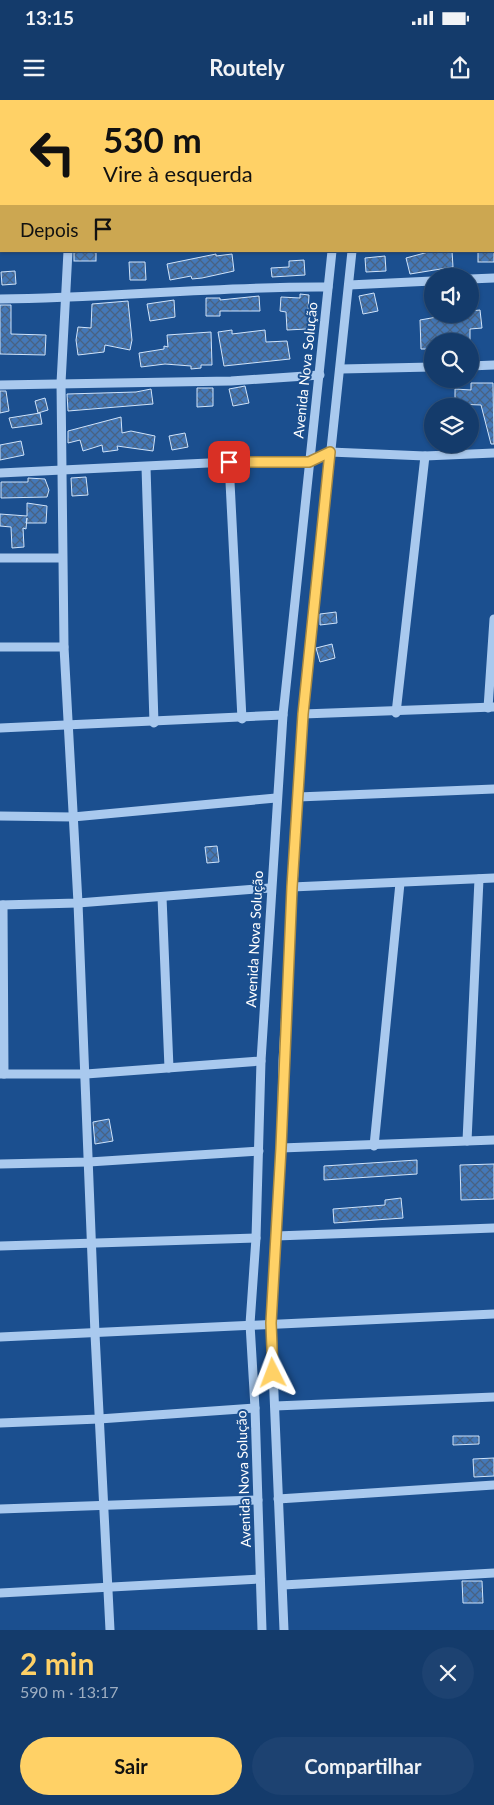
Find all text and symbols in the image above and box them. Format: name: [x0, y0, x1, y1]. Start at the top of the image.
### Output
text: 13:15: [25, 6, 74, 29]
icon: menu: [20, 54, 48, 82]
text: Routely: [209, 54, 285, 81]
icon: share: [446, 54, 474, 82]
text: 530 m: [103, 118, 202, 160]
icon: left: [20, 120, 85, 185]
text: Vire à esquerda: [103, 160, 253, 187]
icon: arrive: [89, 215, 117, 243]
text: Depois: [20, 218, 79, 241]
map controls: [424, 268, 479, 453]
button: sound: [424, 268, 479, 323]
street label: Avenida Nova Solução: [289, 301, 321, 439]
button: search: [424, 333, 479, 388]
button: layers: [424, 398, 479, 453]
pin: [208, 441, 250, 483]
icon: arrive: [215, 448, 243, 476]
street label: Avenida Nova Solução: [242, 870, 266, 1008]
position arrow: [246, 1346, 298, 1398]
street label: Avenida Nova Solução: [232, 1410, 254, 1548]
text: 2 min: [20, 1645, 94, 1681]
button: close: [422, 1647, 474, 1699]
text: 590 m · 13:17: [20, 1682, 119, 1701]
button: Sair: [20, 1737, 242, 1795]
button: Compartilhar: [252, 1737, 474, 1795]

